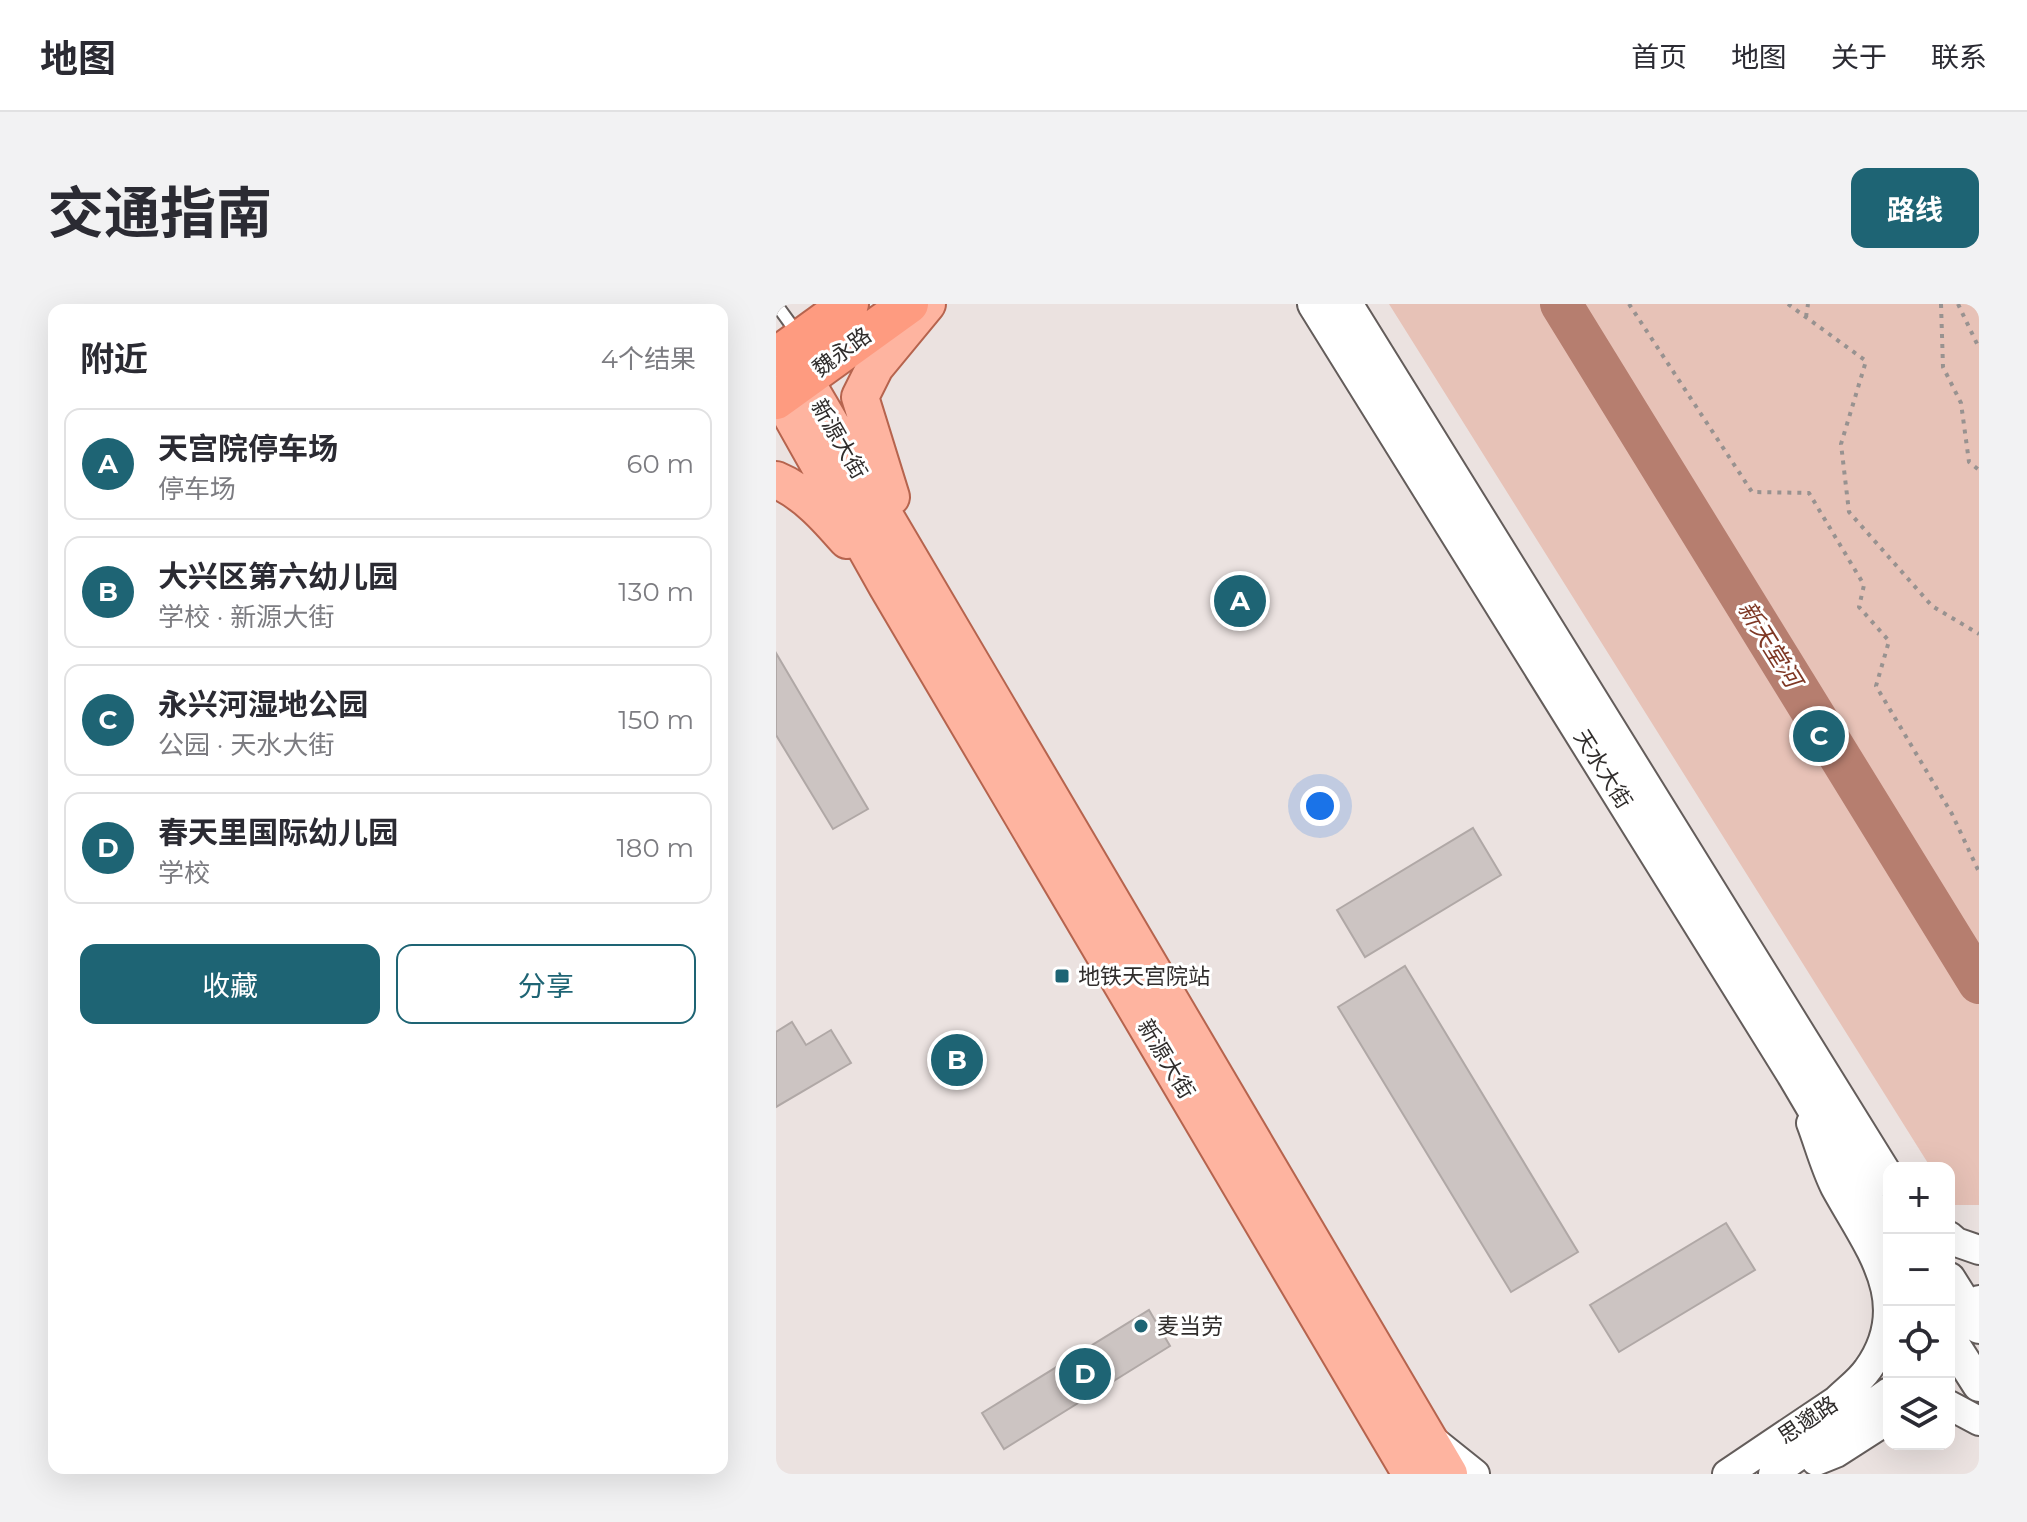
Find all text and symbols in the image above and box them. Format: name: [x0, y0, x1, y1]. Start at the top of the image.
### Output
text: 地图: [40, 35, 116, 82]
text: 首页: [1631, 40, 1687, 74]
text: 地图: [1731, 40, 1787, 74]
text: 关于: [1831, 40, 1887, 74]
text: 联系: [1931, 40, 1987, 74]
button: 路线: [1851, 168, 1979, 248]
text: 交通指南: [48, 179, 272, 247]
street label: 魏永路: [807, 322, 877, 382]
text: 附近: [80, 338, 148, 380]
text: 4个结果: [601, 343, 696, 375]
street label: 新源大街: [805, 394, 873, 484]
text: 天宫院停车场: [158, 430, 338, 467]
text: A: [98, 448, 118, 480]
text: 60 m: [627, 448, 694, 480]
text: 停车场: [158, 473, 236, 505]
text: 大兴区第六幼儿园: [158, 558, 398, 595]
pin: A: [1214, 571, 1266, 631]
text: B: [98, 576, 118, 608]
text: 130 m: [618, 576, 694, 608]
water label: 新天堂河: [1732, 596, 1810, 696]
text: 学校 · 新源大街: [158, 601, 334, 633]
text: 永兴河湿地公园: [158, 686, 368, 723]
text: C: [99, 704, 117, 736]
text: 150 m: [618, 704, 694, 736]
pin: C: [1793, 706, 1845, 766]
street label: 天水大街: [1568, 725, 1638, 813]
text: 公园 · 天水大街: [158, 729, 334, 761]
your location: [1300, 786, 1340, 826]
text: 春天里国际幼儿园: [158, 814, 398, 851]
text: D: [97, 832, 119, 864]
text: 180 m: [616, 832, 694, 864]
text: 学校: [158, 857, 210, 889]
button: 收藏: [80, 944, 380, 1024]
button: 分享: [396, 944, 696, 1024]
place label: 地铁天宫院站: [1078, 963, 1210, 990]
marker: 地铁天宫院站: [1053, 967, 1071, 985]
street label: 新源大街: [1132, 1014, 1200, 1104]
pin: B: [931, 1030, 983, 1090]
map controls: [1883, 1162, 1955, 1450]
button: +: [1883, 1162, 1955, 1234]
button: −: [1883, 1234, 1955, 1306]
button: locate: [1883, 1306, 1955, 1378]
place label: 麦当劳: [1157, 1313, 1223, 1340]
marker: 麦当劳: [1132, 1317, 1150, 1335]
pin: D: [1059, 1344, 1111, 1404]
button: layers: [1883, 1378, 1955, 1450]
street label: 思邈路: [1773, 1390, 1843, 1450]

